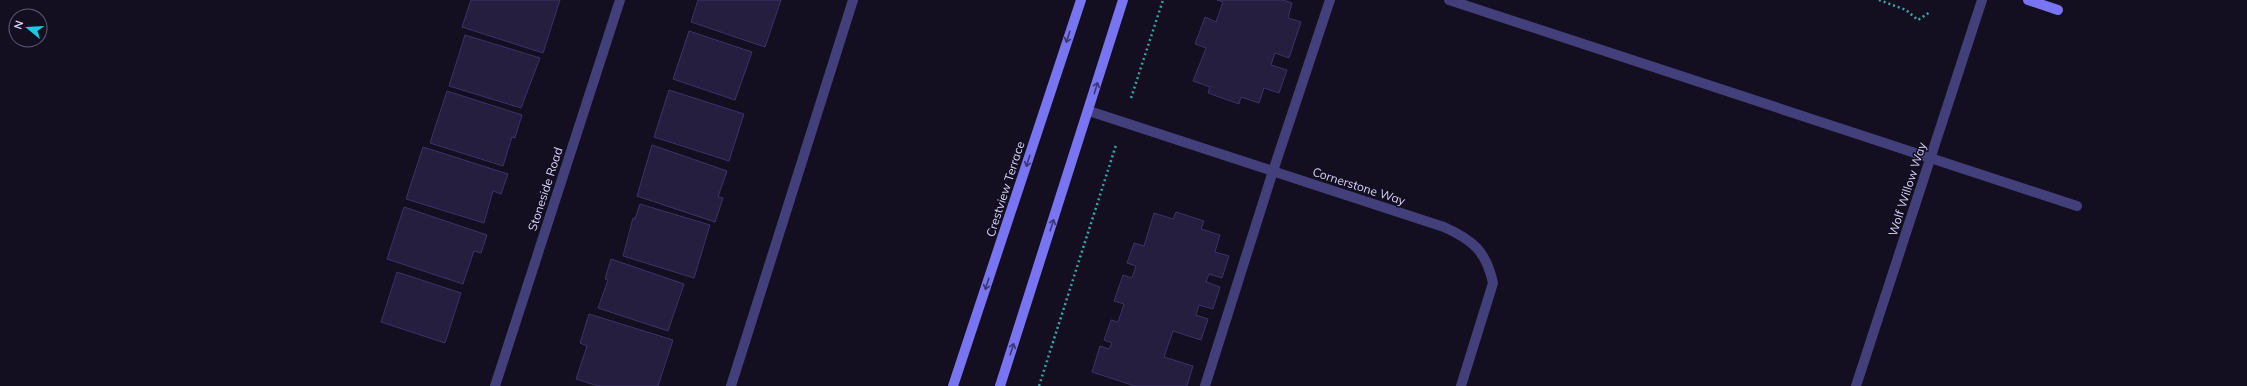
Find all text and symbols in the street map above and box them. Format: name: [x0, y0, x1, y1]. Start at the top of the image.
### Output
north arrow: [8, 8, 48, 48]
text: N: [11, 19, 26, 31]
one-way arrow: [1064, 31, 1072, 43]
one-way arrow: [1093, 82, 1100, 95]
street label: Crestview Terrace: [982, 139, 1028, 239]
street label: Wolf Willow Way: [1885, 140, 1929, 238]
street label: Stoneside Road: [524, 145, 566, 233]
one-way arrow: [1024, 154, 1031, 167]
street label: Cornerstone Way: [1311, 164, 1408, 208]
one-way arrow: [1049, 219, 1056, 232]
one-way arrow: [983, 277, 990, 290]
one-way arrow: [1009, 343, 1016, 356]

